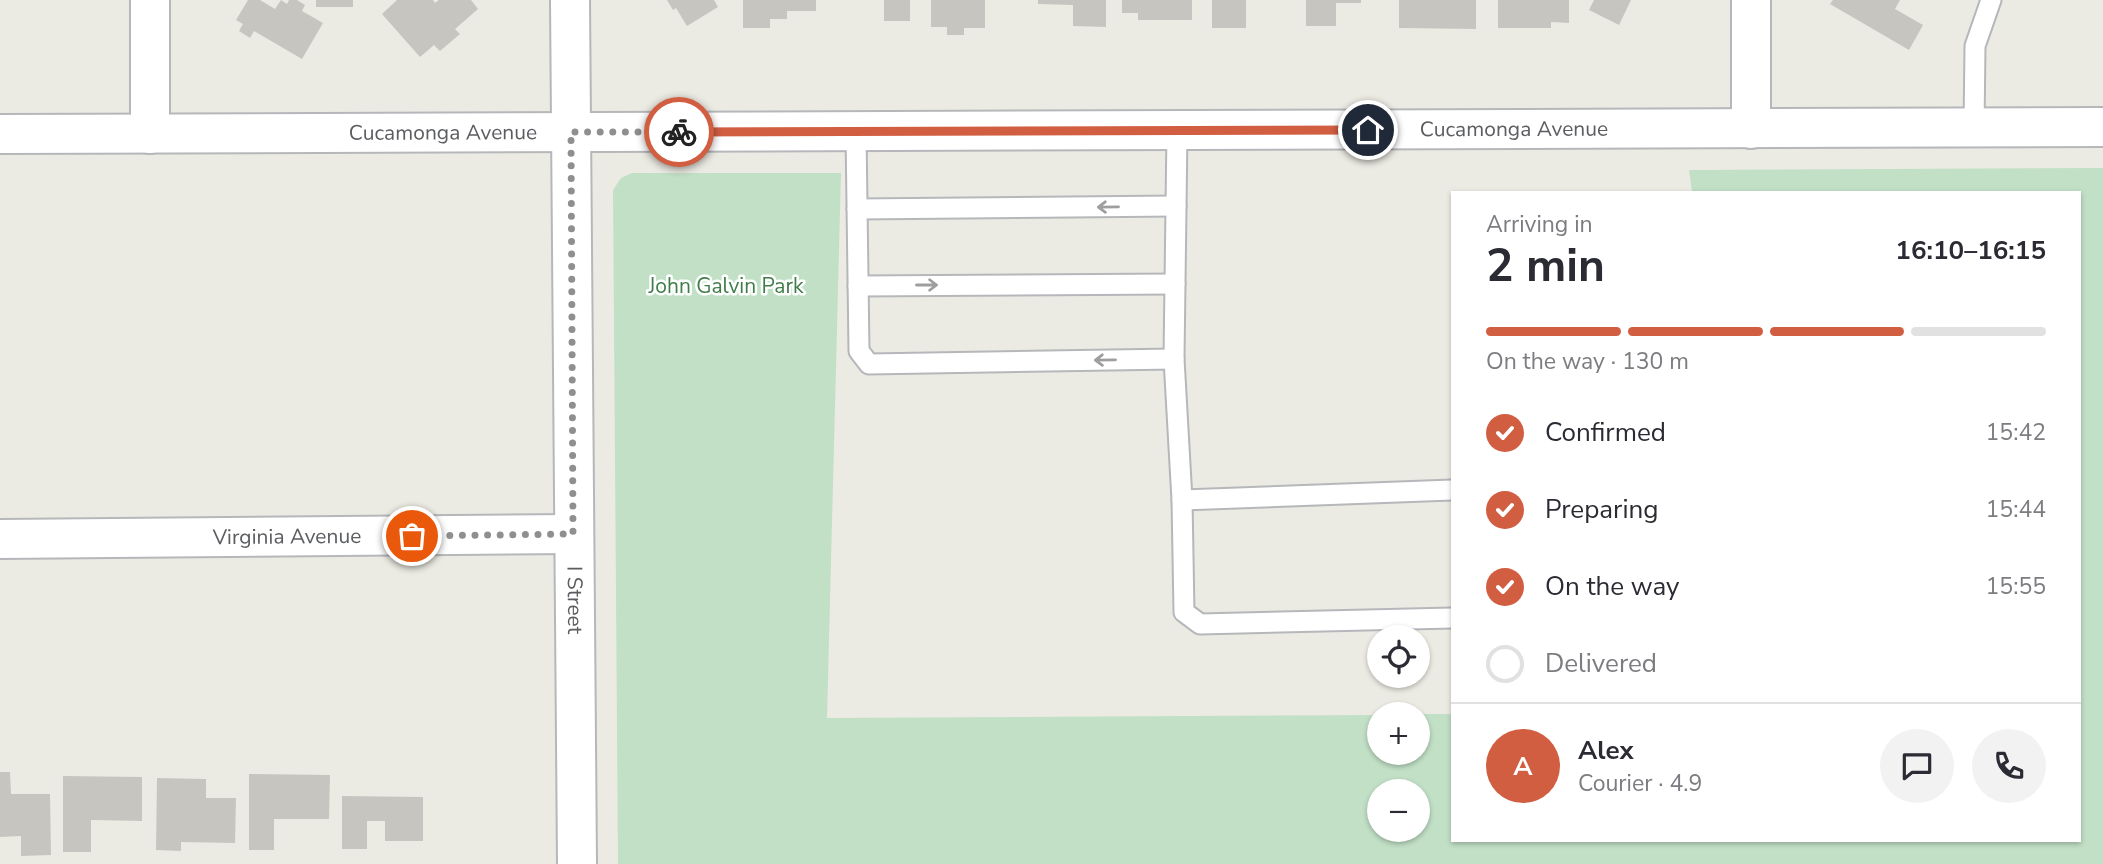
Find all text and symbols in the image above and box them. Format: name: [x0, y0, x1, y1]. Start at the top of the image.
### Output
courier: [644, 97, 714, 167]
pin: [1338, 100, 1398, 160]
icon: home: [1349, 111, 1387, 149]
icon: bike: [660, 113, 698, 151]
street label: Cucamonga Avenue: [1420, 115, 1608, 143]
street label: Cucamonga Avenue: [349, 118, 537, 147]
one-way arrow: [1096, 200, 1119, 214]
text: Arriving in: [1486, 209, 1593, 240]
text: 16:10–16:15: [1895, 233, 2046, 268]
text: 2 min: [1486, 234, 1605, 297]
park label: John Galvin Park: [647, 272, 804, 300]
one-way arrow: [915, 278, 938, 292]
text: On the way · 130 m: [1486, 346, 1689, 377]
one-way arrow: [1094, 353, 1117, 367]
icon: check: [1486, 414, 1524, 452]
text: Confirmed: [1545, 415, 1666, 450]
text: 15:42: [1986, 417, 2046, 448]
icon: check: [1486, 491, 1524, 529]
text: Preparing: [1545, 492, 1658, 527]
text: 15:44: [1986, 494, 2046, 525]
pin: [382, 506, 442, 566]
icon: bag: [393, 517, 431, 555]
street label: Virginia Avenue: [211, 522, 362, 551]
street label: I Street: [561, 566, 589, 635]
icon: check: [1486, 568, 1524, 606]
text: On the way: [1545, 569, 1679, 604]
text: 15:55: [1986, 571, 2046, 602]
map controls: [1367, 625, 1430, 842]
button: locate: [1367, 625, 1430, 688]
text: Delivered: [1545, 646, 1657, 681]
button: +: [1367, 702, 1430, 765]
button: chat: [1880, 729, 1954, 803]
button: phone: [1972, 729, 2046, 803]
text: Alex: [1578, 733, 1634, 768]
text: A: [1513, 749, 1533, 784]
text: Courier · 4.9: [1578, 768, 1702, 799]
button: −: [1367, 779, 1430, 842]

